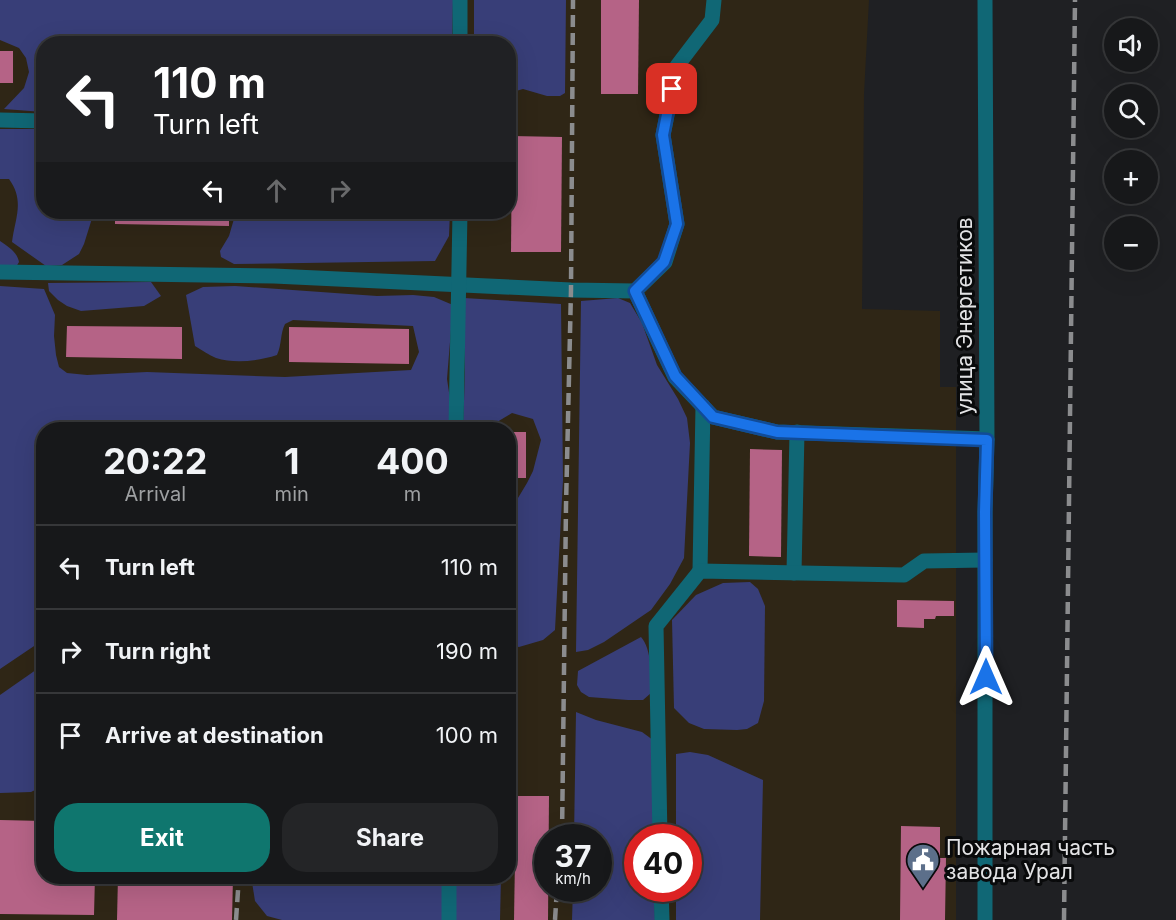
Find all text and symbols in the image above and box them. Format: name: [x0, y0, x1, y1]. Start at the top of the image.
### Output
map controls: [1104, 18, 1158, 270]
button: sound: [1104, 18, 1158, 72]
text: 110 m: [153, 57, 266, 108]
icon: left: [54, 60, 132, 138]
pin: [646, 63, 697, 114]
icon: arrive: [655, 72, 688, 105]
button: search: [1104, 84, 1158, 138]
text: Turn left: [153, 108, 259, 141]
button: +: [1104, 150, 1158, 204]
icon: left: [197, 174, 230, 207]
icon: ahead: [260, 174, 293, 207]
icon: right: [323, 174, 356, 207]
button: −: [1104, 216, 1158, 270]
street label: улица Энергетиков: [952, 217, 977, 415]
text: 20:22: [103, 439, 207, 483]
text: 1: [284, 439, 299, 483]
text: 400: [376, 439, 449, 483]
text: Arrival: [125, 482, 186, 506]
text: min: [275, 482, 309, 506]
text: m: [404, 482, 421, 506]
icon: left: [54, 551, 87, 584]
text: Turn left: [105, 554, 195, 580]
text: 110 m: [441, 554, 498, 580]
icon: right: [54, 635, 87, 668]
text: Turn right: [105, 638, 211, 664]
text: 190 m: [436, 638, 498, 664]
position arrow: [954, 645, 1018, 709]
icon: arrive: [54, 719, 87, 752]
text: Arrive at destination: [105, 722, 324, 748]
text: 100 m: [436, 722, 498, 748]
button: Exit: [54, 803, 270, 872]
button: Share: [282, 803, 498, 872]
speed limit sign: 40: [624, 824, 702, 902]
place label: Пожарная часть завода Урал: [946, 835, 1115, 884]
text: 37: [555, 838, 591, 874]
public building icon: Пожарная часть завода Урал: [905, 842, 941, 889]
text: km/h: [555, 869, 591, 888]

